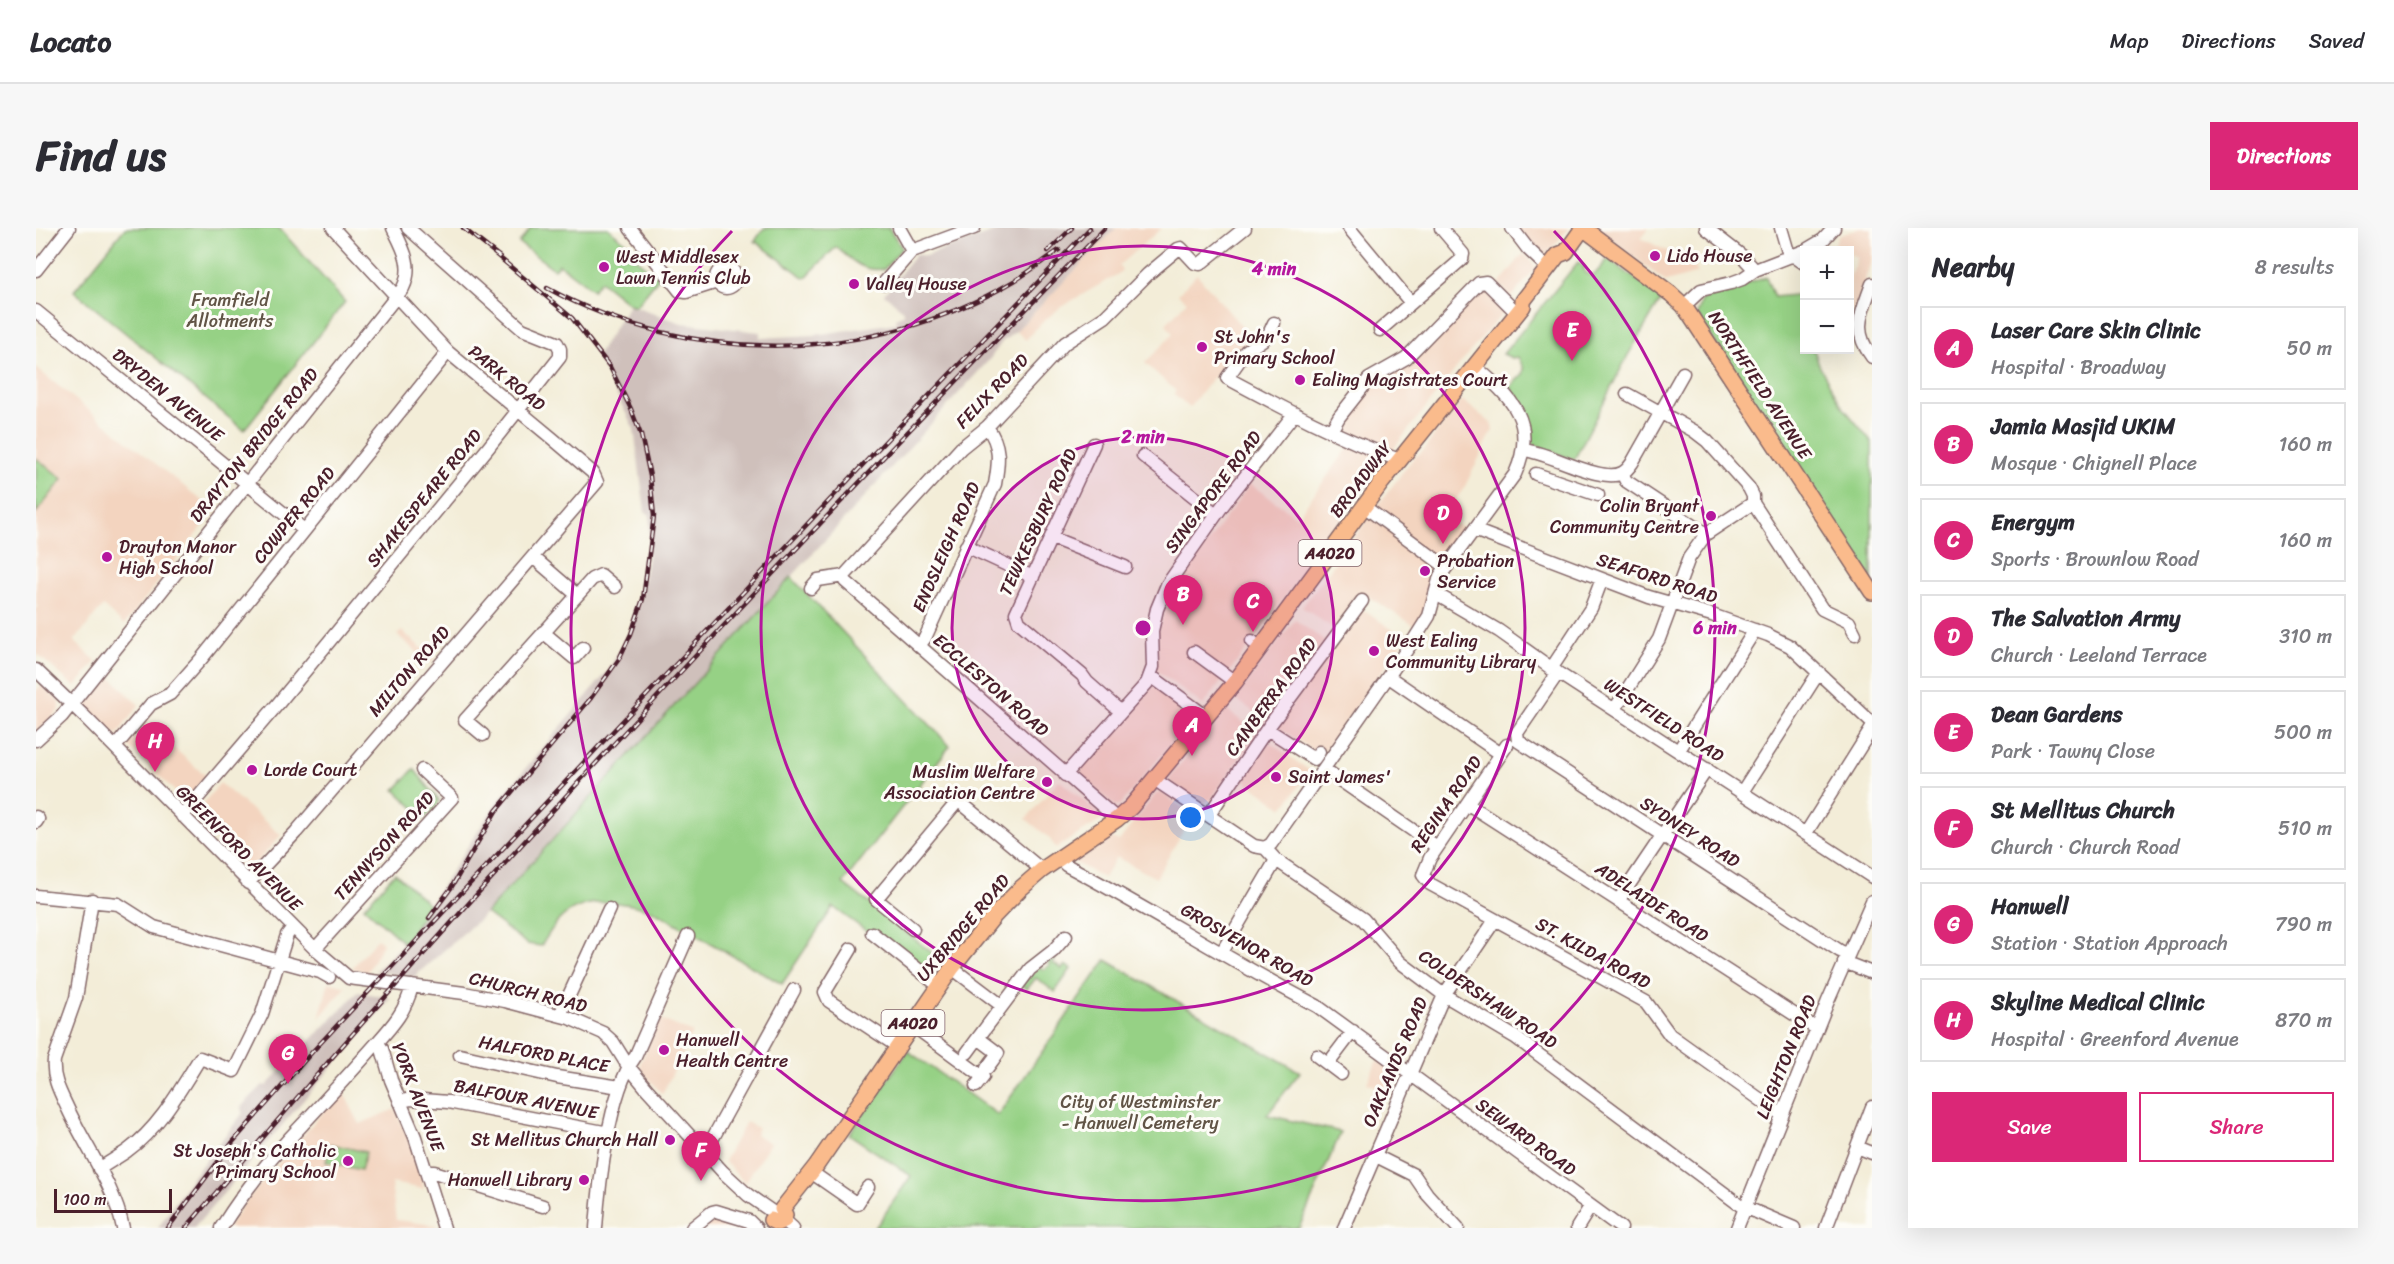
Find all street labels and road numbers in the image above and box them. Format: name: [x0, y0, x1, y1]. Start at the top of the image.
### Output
street label: NORTHFIELD AVENUE: [1700, 304, 1821, 467]
street label: PARK ROAD: [461, 336, 553, 420]
street label: DRYDEN AVENUE: [105, 340, 232, 451]
street label: FELIX ROAD: [947, 345, 1037, 436]
street label: DRAYTON BRIDGE ROAD: [181, 360, 327, 530]
street label: SHAKESPEARE ROAD: [358, 421, 490, 574]
street label: SINGAPORE ROAD: [1156, 423, 1270, 560]
street label: BROADWAY: [1321, 432, 1402, 525]
street label: TEWKESBURY ROAD: [990, 443, 1086, 601]
street label: COWPER ROAD: [244, 459, 344, 571]
street label: ENDSLEIGH ROAD: [903, 476, 989, 618]
road number: A4020: [1298, 540, 1362, 566]
street label: SEAFORD ROAD: [1592, 543, 1722, 613]
street label: MILTON ROAD: [360, 618, 458, 724]
street label: ECCLESTON ROAD: [926, 625, 1057, 745]
street label: CANBERRA ROAD: [1217, 631, 1325, 763]
street label: WESTFIELD ROAD: [1597, 669, 1731, 771]
street label: REGINA ROAD: [1401, 749, 1491, 859]
street label: GREENFORD AVENUE: [168, 777, 311, 920]
street label: TENNYSON ROAD: [325, 783, 443, 909]
street label: SYDNEY ROAD: [1633, 788, 1747, 877]
street label: ADELAIDE ROAD: [1588, 853, 1716, 951]
street label: UXBRIDGE ROAD: [908, 867, 1018, 989]
street label: GROSVENOR ROAD: [1175, 894, 1320, 996]
street label: ST. KILDA ROAD: [1529, 908, 1657, 998]
street label: COLDERSHAW ROAD: [1412, 940, 1564, 1058]
street label: CHURCH ROAD: [466, 962, 590, 1022]
street label: LEIGHTON ROAD: [1747, 990, 1826, 1124]
street label: OAKLANDS ROAD: [1353, 992, 1437, 1132]
road number: A4020: [882, 1010, 944, 1036]
street label: HALFORD PLACE: [476, 1026, 613, 1083]
street label: YORK AVENUE: [382, 1038, 454, 1157]
street label: BALFOUR AVENUE: [451, 1069, 602, 1129]
street label: SEWARD ROAD: [1469, 1089, 1583, 1185]

